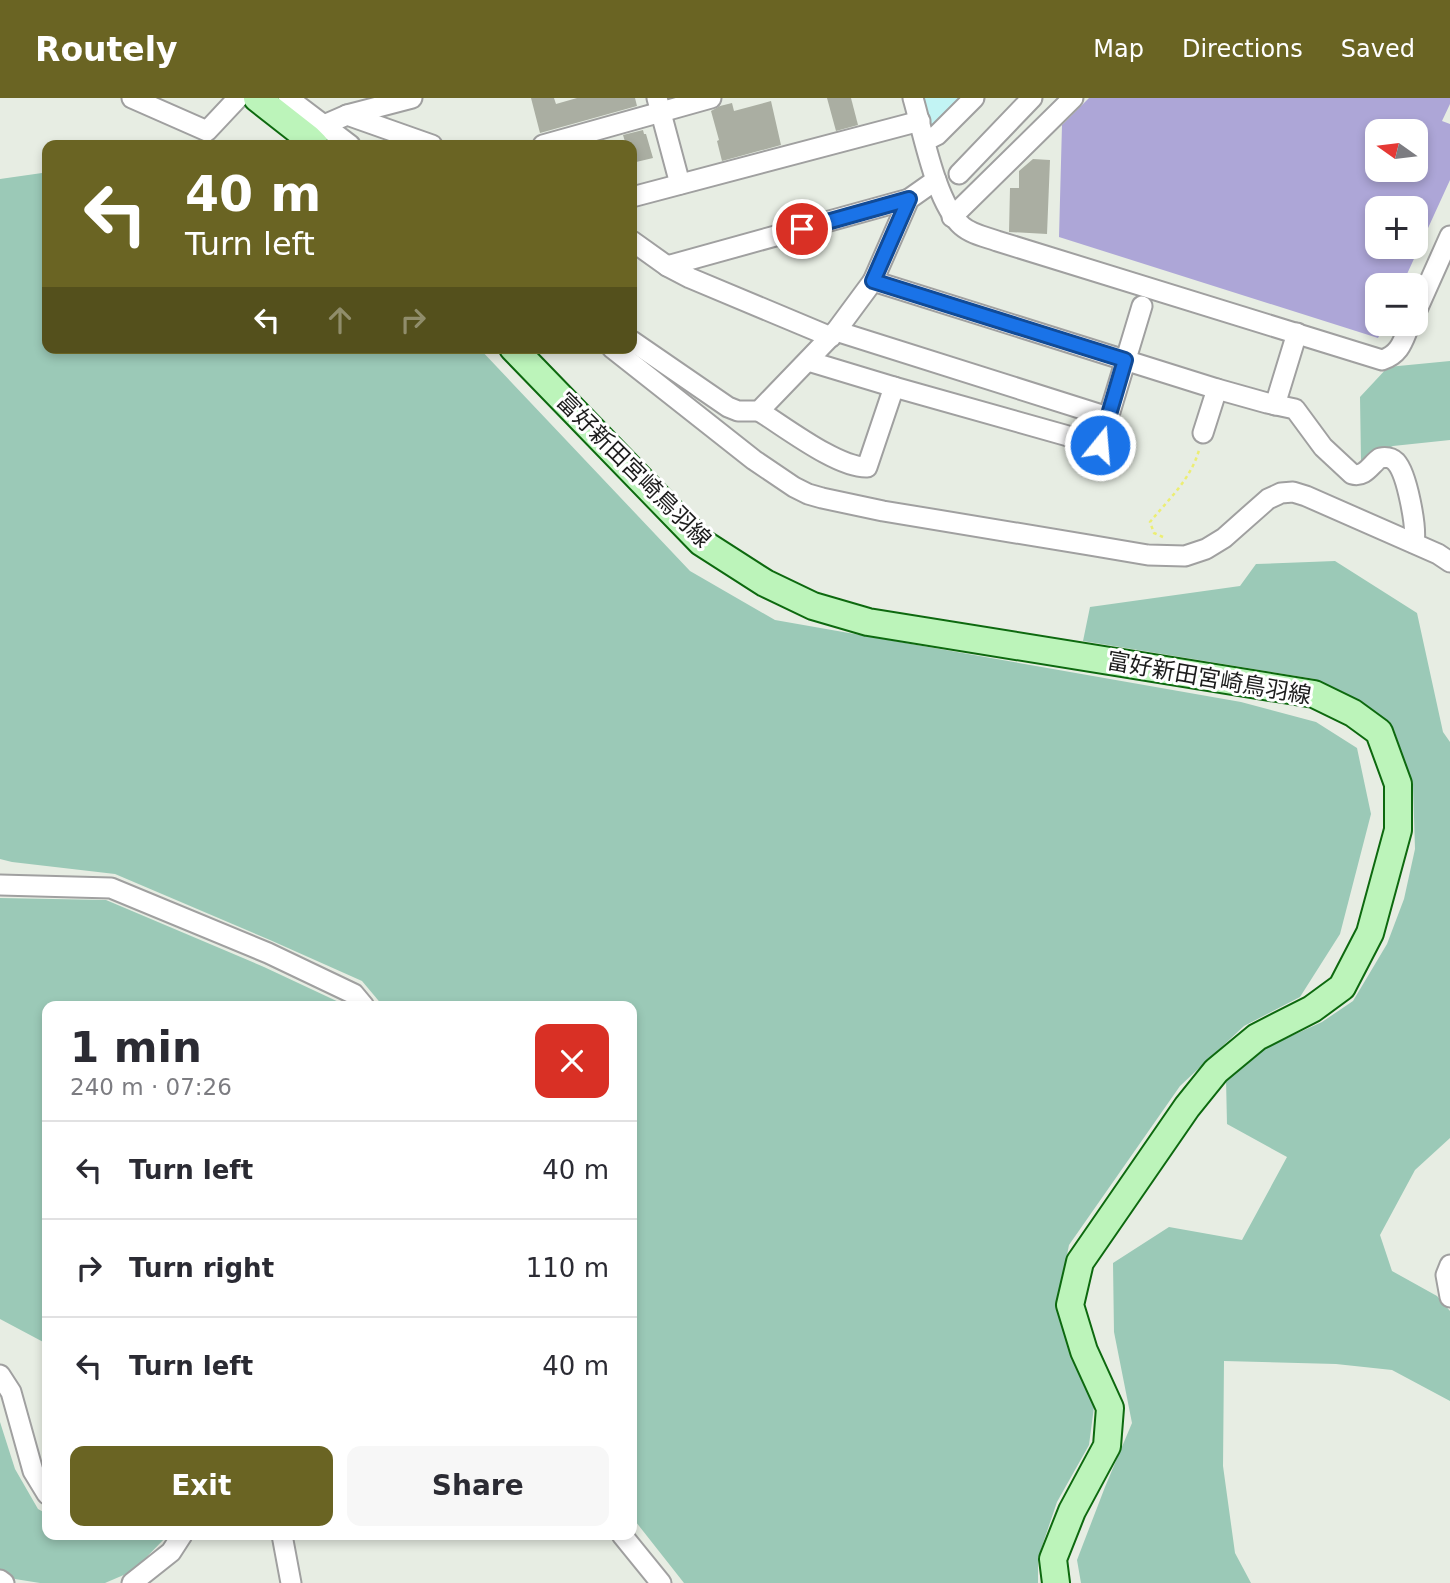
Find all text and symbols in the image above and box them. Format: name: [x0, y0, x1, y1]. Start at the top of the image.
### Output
text: Routely: [35, 30, 178, 69]
text: Map: [1093, 35, 1144, 63]
text: Directions: [1182, 35, 1303, 63]
text: Saved: [1341, 35, 1415, 63]
north arrow: [1365, 119, 1428, 182]
map controls: [1365, 119, 1428, 336]
text: 40 m: [185, 166, 321, 223]
icon: left: [70, 168, 161, 259]
button: +: [1365, 196, 1428, 259]
pin: [772, 199, 832, 259]
icon: arrive: [783, 210, 821, 248]
text: Turn left: [185, 225, 315, 263]
button: −: [1365, 273, 1428, 336]
icon: left: [248, 301, 286, 339]
icon: ahead: [321, 301, 359, 339]
icon: right: [394, 301, 432, 339]
street label: 富好新田宮崎鳥羽線: [552, 388, 716, 552]
position arrow: [1063, 408, 1137, 482]
street label: 富好新田宮崎鳥羽線: [1105, 647, 1313, 709]
text: 1 min: [70, 1023, 202, 1072]
button: close: [535, 1024, 609, 1098]
text: 240 m · 07:26: [70, 1074, 232, 1100]
icon: left: [70, 1151, 108, 1189]
text: Turn left: [129, 1155, 253, 1185]
text: 40 m: [542, 1155, 609, 1185]
icon: right: [70, 1249, 108, 1287]
text: Turn right: [129, 1253, 274, 1283]
text: 110 m: [526, 1253, 609, 1283]
icon: left: [70, 1347, 108, 1385]
text: Turn left: [129, 1351, 253, 1381]
text: 40 m: [542, 1351, 609, 1381]
button: Exit: [70, 1446, 333, 1526]
button: Share: [347, 1446, 609, 1526]

